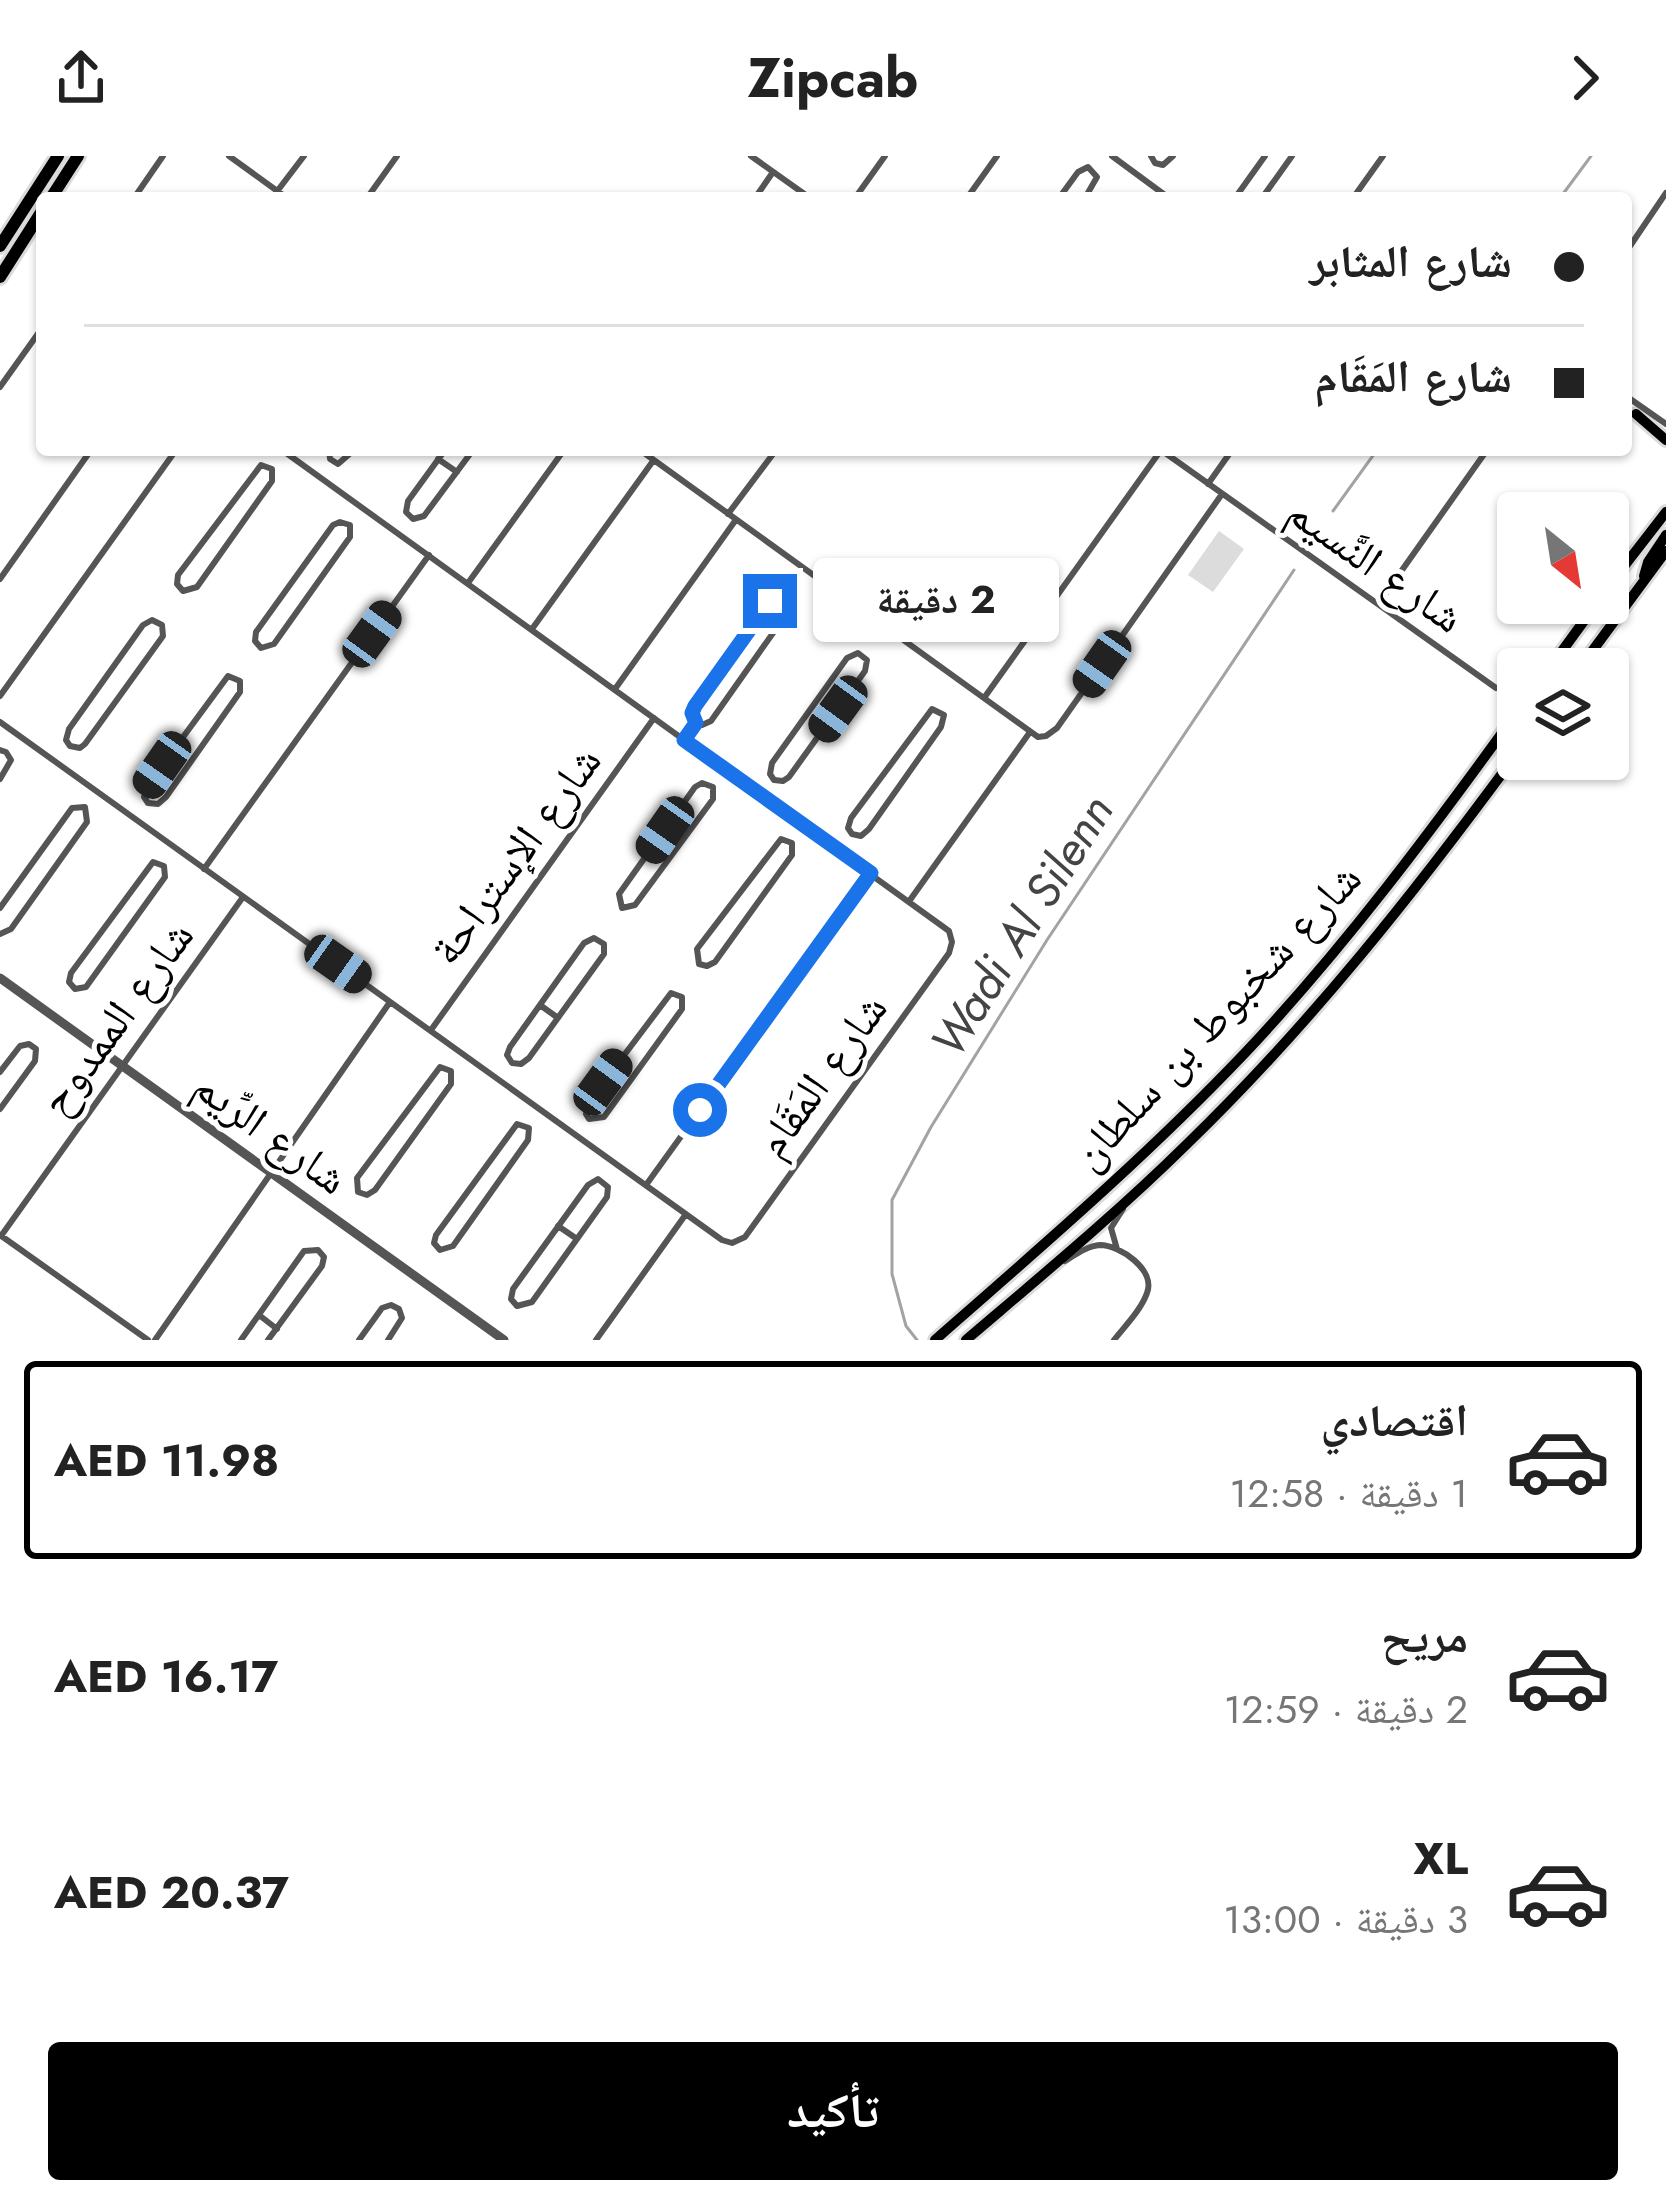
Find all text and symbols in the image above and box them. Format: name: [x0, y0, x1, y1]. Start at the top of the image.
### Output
text: Zipcab: [748, 39, 918, 117]
icon: share: [48, 45, 114, 111]
icon: forward: [1552, 45, 1618, 111]
text: شارع المثابر: [1309, 229, 1512, 294]
text: شارع المَقَام: [1315, 344, 1512, 409]
street label: شارع النَّسيم: [1275, 479, 1477, 649]
north arrow: [1497, 492, 1629, 624]
map controls: [1497, 492, 1629, 780]
callout: 2 دقيقة: [812, 559, 1058, 643]
text: 2 دقيقة: [876, 571, 996, 628]
route end: [743, 574, 797, 628]
car: [336, 594, 408, 674]
car: [1067, 624, 1137, 704]
button: layers: [1497, 648, 1629, 780]
car: [802, 669, 874, 749]
car: [127, 725, 197, 805]
street label: شارع الإستراحة: [413, 732, 617, 978]
water label: Wadi Al Silenn: [914, 781, 1130, 1071]
car: [630, 790, 700, 870]
street label: شارع شخبوط بن سلطان: [1056, 848, 1376, 1184]
street label: شارع الممدوح: [23, 907, 209, 1129]
car: [298, 929, 378, 999]
street label: شارع المَقَام: [739, 980, 903, 1170]
car: [567, 1042, 639, 1122]
street label: شارع الرِّيم: [180, 1054, 362, 1210]
route start: [673, 1083, 727, 1137]
text: اقتصادي: [1321, 1388, 1468, 1453]
icon: car: [1504, 1406, 1612, 1514]
text: AED 11.98: [54, 1428, 279, 1493]
text: 1 دقيقة · 12:58: [1230, 1465, 1468, 1522]
text: مريح: [1381, 1604, 1468, 1669]
icon: car: [1504, 1622, 1612, 1730]
text: AED 16.17: [54, 1644, 278, 1709]
text: 2 دقيقة · 12:59: [1224, 1681, 1468, 1738]
text: XL: [1413, 1826, 1468, 1891]
icon: car: [1504, 1838, 1612, 1946]
text: AED 20.37: [54, 1860, 289, 1925]
text: 3 دقيقة · 13:00: [1223, 1891, 1468, 1948]
button: تأكيد: [48, 2042, 1618, 2180]

